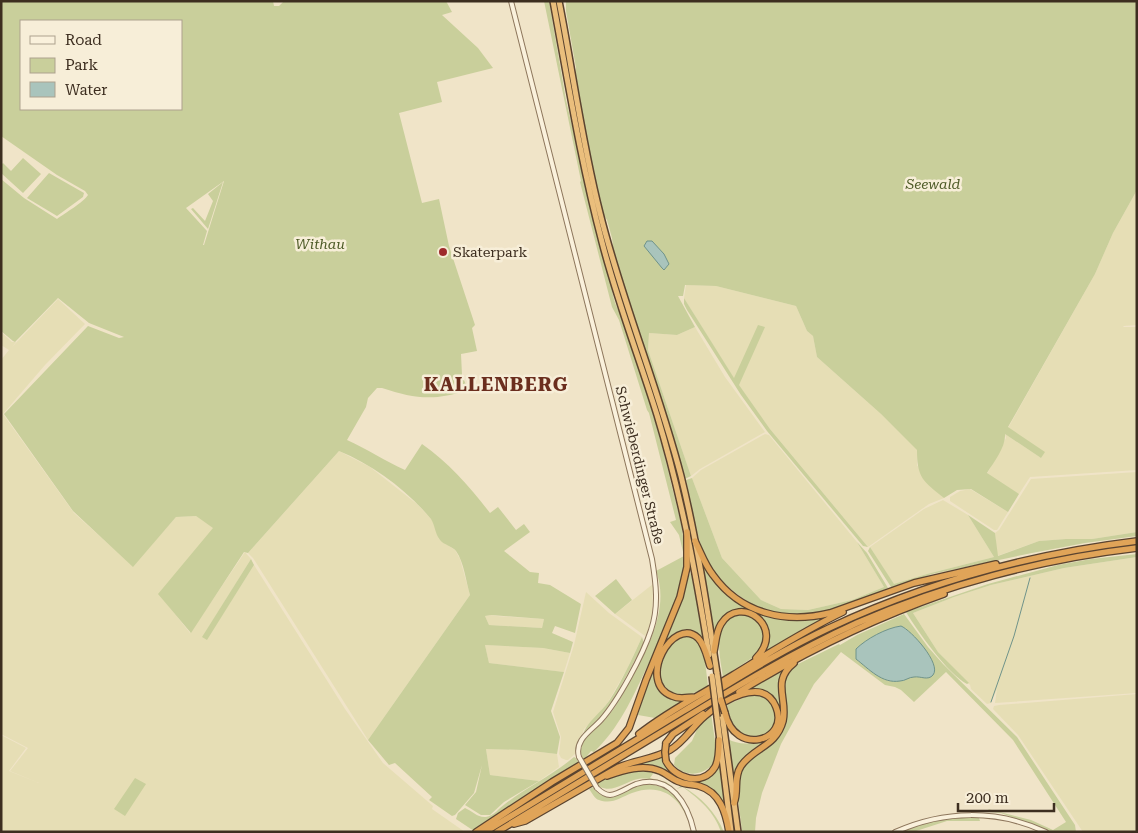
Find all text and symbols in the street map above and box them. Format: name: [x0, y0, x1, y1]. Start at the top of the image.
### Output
legend: [20, 20, 182, 110]
text: Road: [65, 31, 102, 49]
text: Park: [65, 56, 99, 74]
text: Water: [65, 81, 107, 99]
park label: Seewald: [905, 176, 961, 192]
park label: Withau: [295, 236, 345, 252]
place label: Skaterpark: [453, 244, 527, 260]
marker: Skaterpark: [437, 246, 449, 258]
district label: KALLENBERG: [424, 373, 568, 396]
street label: Schwieberdinger Straße: [613, 384, 667, 546]
scale bar: [958, 780, 1054, 812]
text: 200 m: [966, 789, 1009, 807]

